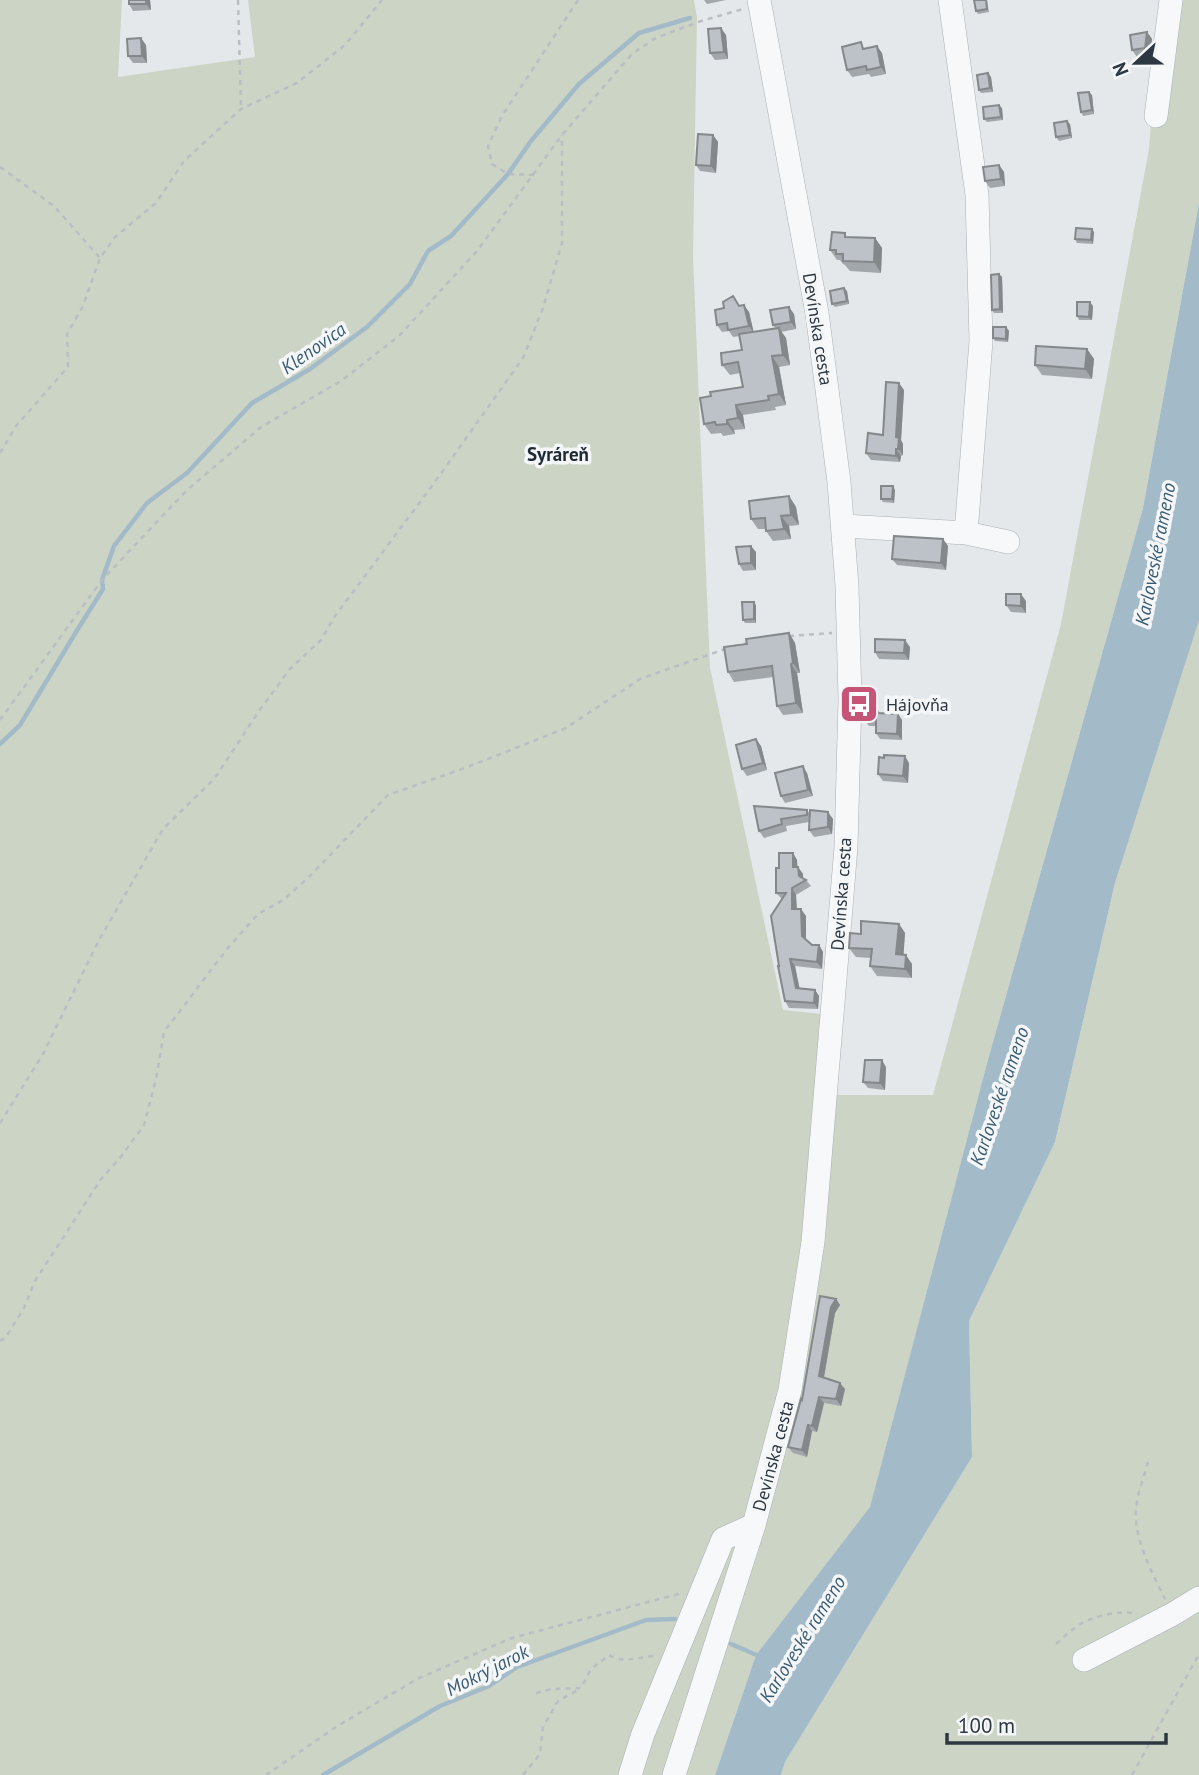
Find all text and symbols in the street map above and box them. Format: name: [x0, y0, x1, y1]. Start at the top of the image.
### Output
north arrow: [1101, 28, 1171, 98]
text: N: [1107, 59, 1134, 80]
street label: Devínska cesta: [798, 271, 838, 387]
water label: Klenovica: [276, 317, 351, 379]
district label: Syráreň: [527, 442, 589, 466]
water label: Karloveské rameno: [1129, 481, 1181, 627]
bus stop icon: Hájovňa: [838, 683, 880, 725]
place label: Hájovňa: [886, 693, 949, 716]
street label: Devínska cesta: [826, 837, 856, 951]
water label: Karloveské rameno: [964, 1024, 1034, 1168]
street label: Devínska cesta: [747, 1398, 799, 1514]
water label: Karloveské rameno: [753, 1571, 851, 1707]
water label: Mokrý jarok: [442, 1638, 534, 1701]
scale bar: [947, 1702, 1166, 1746]
text: 100 m: [958, 1712, 1015, 1739]

